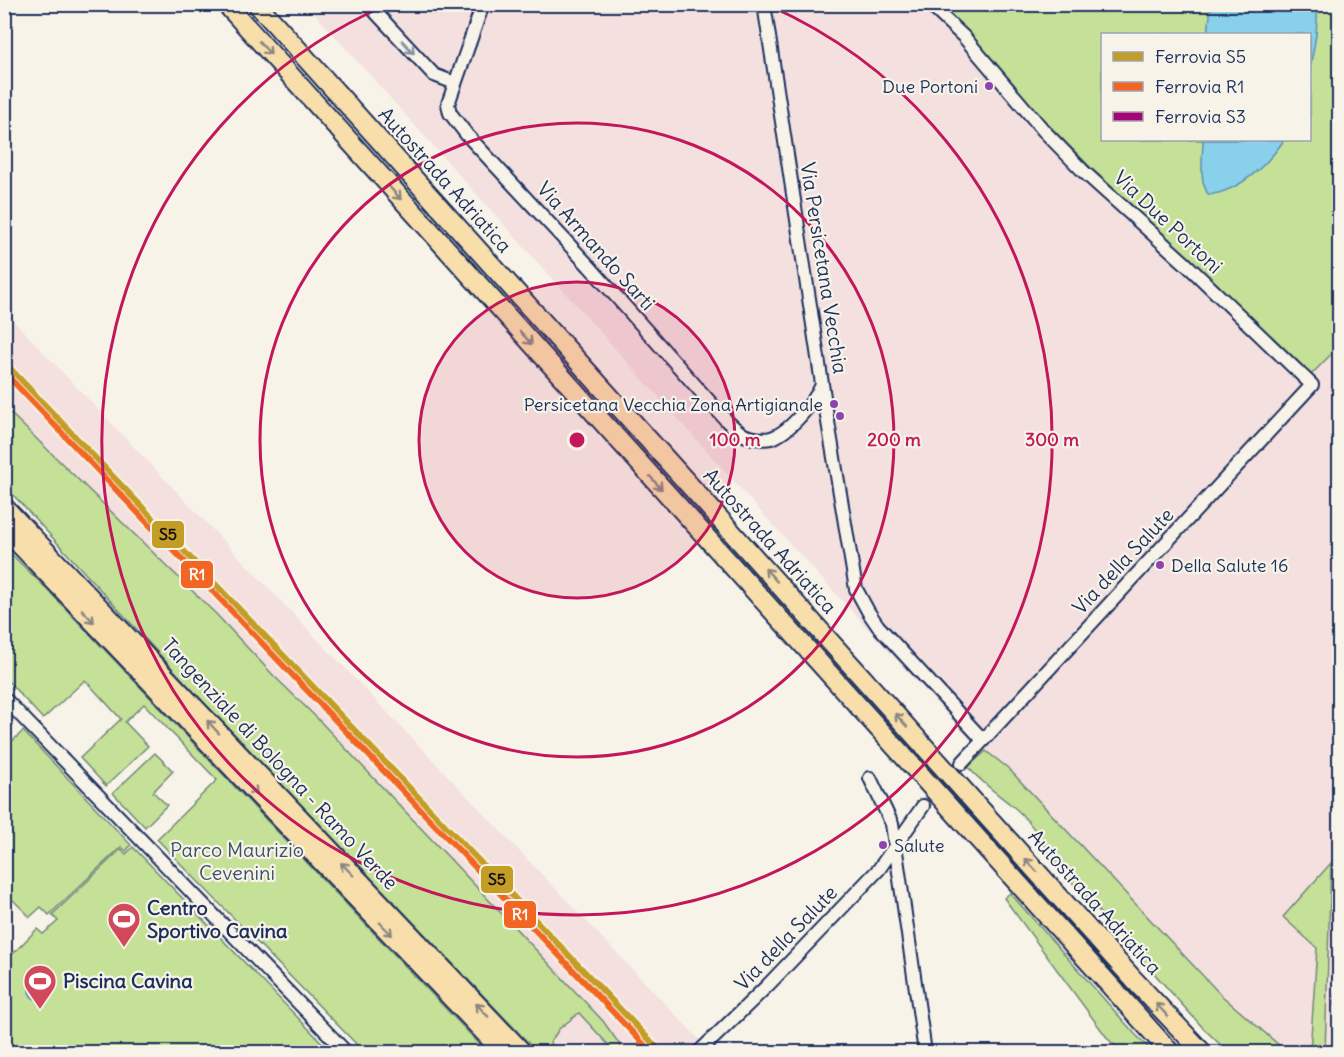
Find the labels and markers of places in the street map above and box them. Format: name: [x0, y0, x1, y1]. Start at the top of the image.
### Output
place label: Due Portoni: [882, 75, 978, 98]
marker: Due Portoni: [983, 80, 995, 92]
place label: Persicetana Vecchia Zona Artigianale: [524, 393, 823, 416]
marker: Persicetana Vecchia Zona Artigianale: [828, 398, 840, 410]
unlabelled marker: [834, 410, 846, 422]
centre of rings: [567, 430, 587, 450]
place label: Della Salute 16: [1171, 554, 1288, 577]
marker: Della Salute 16: [1154, 559, 1166, 571]
place label: Salute: [894, 834, 944, 857]
marker: Salute: [877, 839, 889, 851]
place label: Centro Sportivo Cavina: [147, 895, 288, 943]
sports icon: Centro Sportivo Cavina: [106, 901, 142, 948]
sports icon: Piscina Cavina: [22, 963, 58, 1010]
place label: Piscina Cavina: [63, 968, 193, 993]

